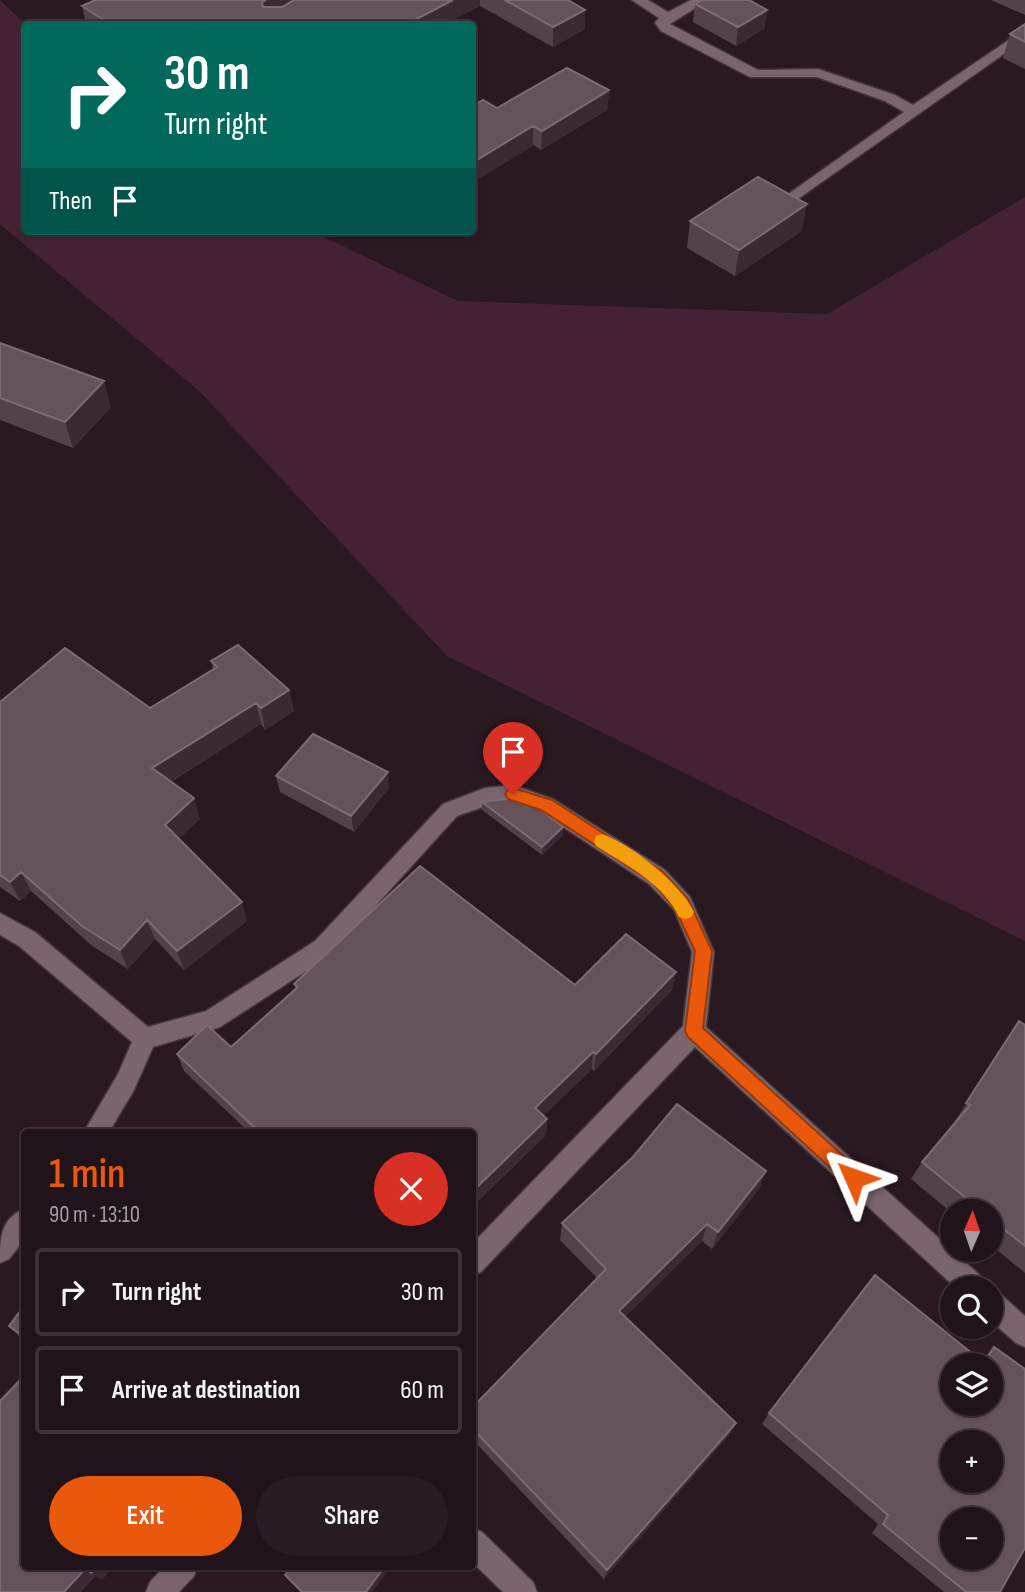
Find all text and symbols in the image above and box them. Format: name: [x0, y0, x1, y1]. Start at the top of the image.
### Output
text: 30 m: [164, 45, 249, 104]
icon: right: [49, 49, 140, 140]
text: Turn right: [164, 105, 268, 144]
icon: arrive: [106, 182, 144, 220]
text: Then: [49, 186, 92, 217]
pin: [483, 722, 543, 794]
icon: arrive: [494, 733, 532, 771]
position arrow: [817, 1141, 891, 1215]
text: 1 min: [49, 1149, 125, 1200]
button: close: [374, 1152, 448, 1226]
north arrow: [940, 1199, 1003, 1262]
map controls: [940, 1199, 1003, 1570]
text: 90 m · 13:10: [49, 1201, 140, 1229]
icon: right: [53, 1273, 91, 1311]
button: search: [940, 1276, 1003, 1339]
text: Turn right: [112, 1277, 201, 1308]
text: 30 m: [401, 1277, 444, 1308]
button: layers: [940, 1353, 1003, 1416]
icon: arrive: [53, 1371, 91, 1409]
text: Arrive at destination: [112, 1375, 300, 1406]
text: 60 m: [400, 1375, 444, 1406]
button: +: [940, 1430, 1003, 1493]
button: Exit: [49, 1476, 242, 1556]
button: Share: [256, 1476, 448, 1556]
button: −: [940, 1507, 1003, 1570]

